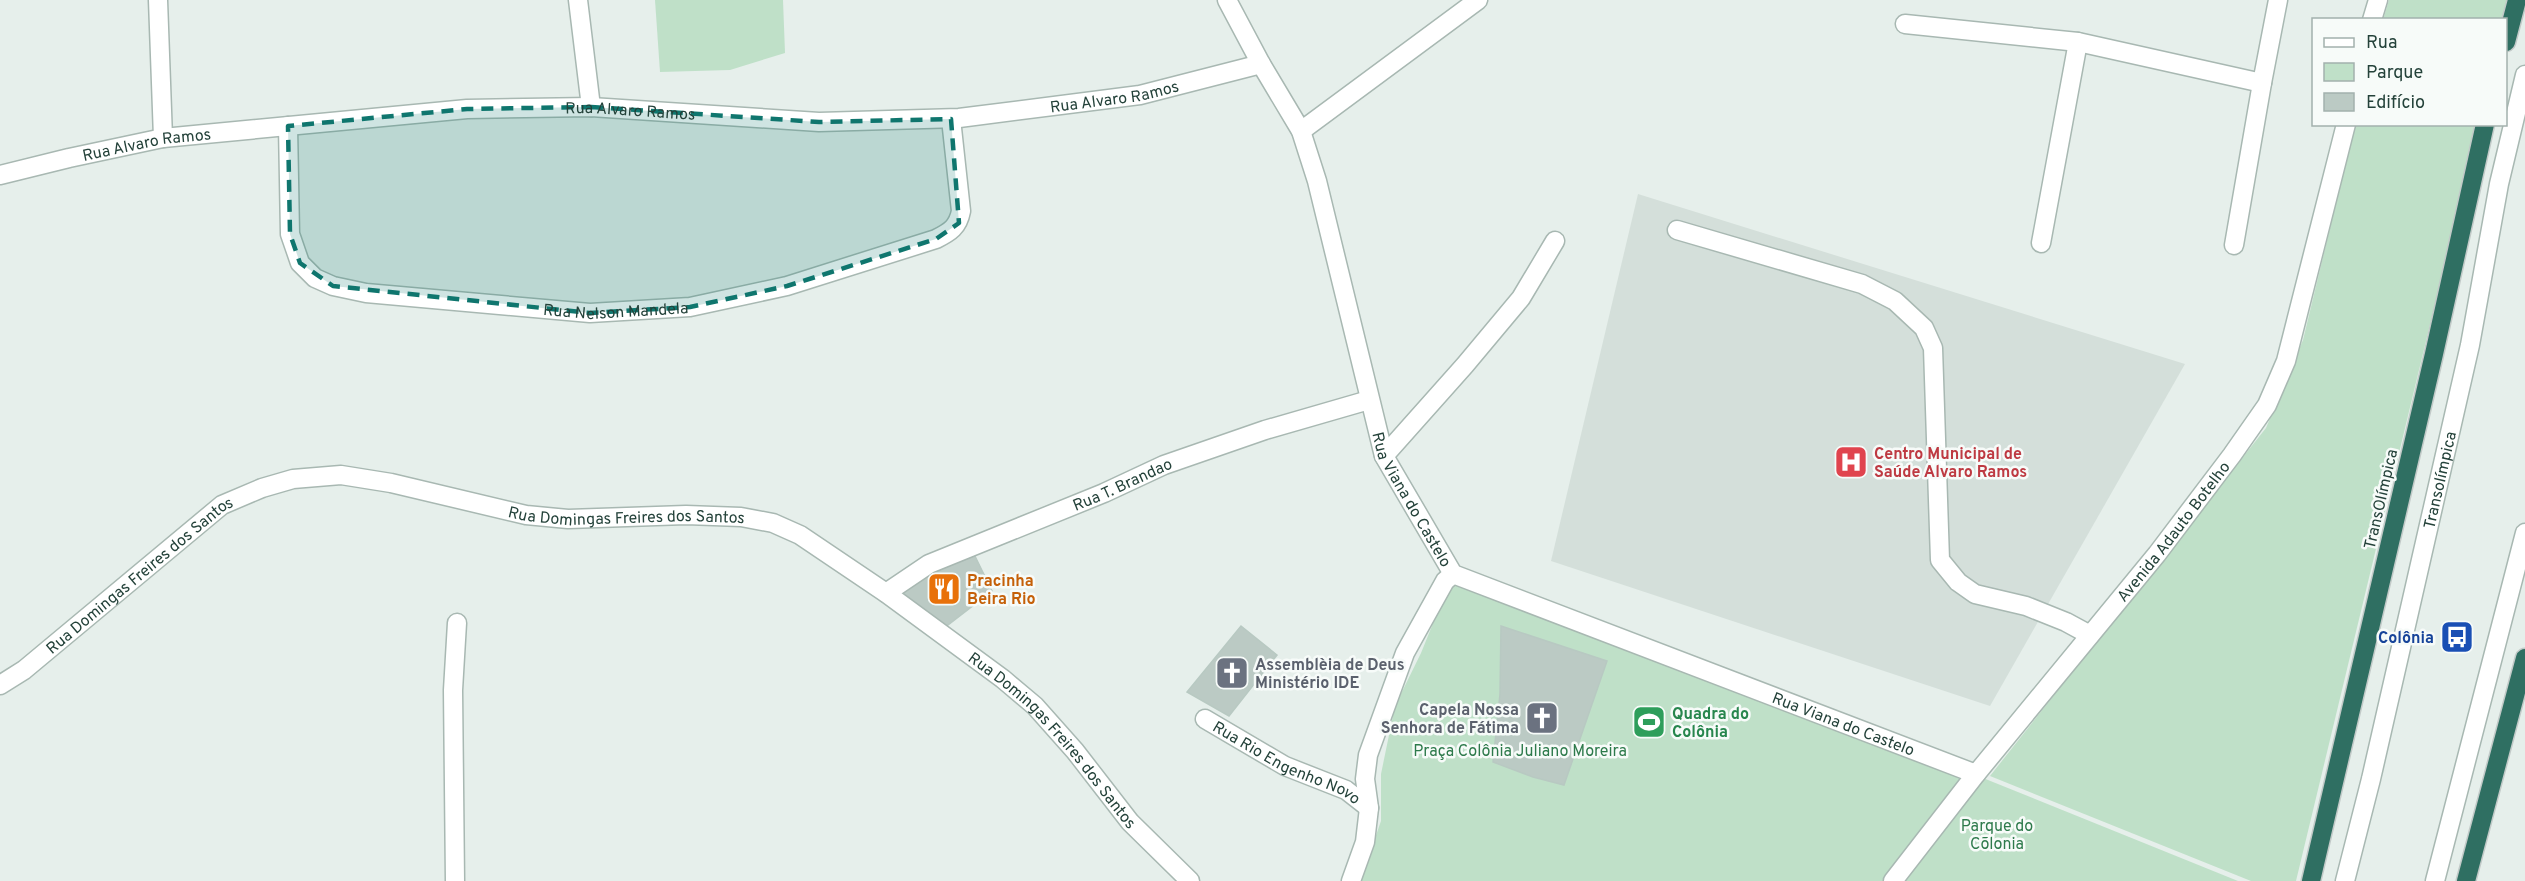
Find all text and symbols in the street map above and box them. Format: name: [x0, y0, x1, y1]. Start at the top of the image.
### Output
legend: [2312, 18, 2507, 126]
text: Rua: [2366, 32, 2397, 55]
text: Parque: [2366, 62, 2423, 85]
street label: Rua Alvaro Ramos: [1049, 77, 1181, 118]
text: Edifício: [2366, 92, 2425, 115]
street label: Rua Alvaro Ramos: [565, 99, 696, 126]
street label: Rua Alvaro Ramos: [81, 125, 212, 167]
street label: Rua Nelson Mandela: [542, 299, 689, 325]
street label: Rua Viana do Castelo: [1367, 430, 1455, 571]
street label: Transolímpica: [2420, 430, 2462, 531]
hospital icon: Centro Municipal de Saúde Alvaro Ramos: [1833, 444, 1869, 480]
place label: Centro Municipal de Saúde Alvaro Ramos: [1874, 445, 2027, 483]
street label: TransOlímpica: [2361, 447, 2403, 551]
street label: Rua T. Brandao: [1070, 455, 1175, 517]
street label: Avenida Adauto Botelho: [2114, 458, 2235, 607]
street label: Rua Domingas Freires dos Santos: [43, 494, 236, 659]
street label: Rua Domingas Freires dos Santos: [506, 503, 746, 531]
restaurant icon: Pracinha Beira Rio: [926, 571, 962, 607]
place label: Pracinha Beira Rio: [967, 572, 1036, 610]
bus stop icon: Colônia: [2439, 619, 2475, 655]
place label: Colônia: [2378, 629, 2434, 649]
street label: Rua Domingas Freires dos Santos: [963, 649, 1139, 834]
church icon: Assemblèia de Deus Ministério IDE: [1214, 655, 1250, 691]
place label: Assemblèia de Deus Ministério IDE: [1255, 656, 1405, 694]
street label: Rua Viana do Castelo: [1769, 689, 1917, 762]
church icon: Capela Nossa Senhora de Fátima: [1524, 700, 1560, 736]
place label: Capela Nossa Senhora de Fátima: [1381, 701, 1519, 739]
sports icon: Quadra do Colônia: [1631, 704, 1667, 740]
place label: Quadra do Colônia: [1672, 705, 1749, 743]
street label: Rua Rio Engenho Novo: [1208, 718, 1364, 810]
park label: Praça Colônia Juliano Moreira: [1413, 742, 1627, 762]
park label: Parque do Cõlonia: [1961, 817, 2033, 855]

